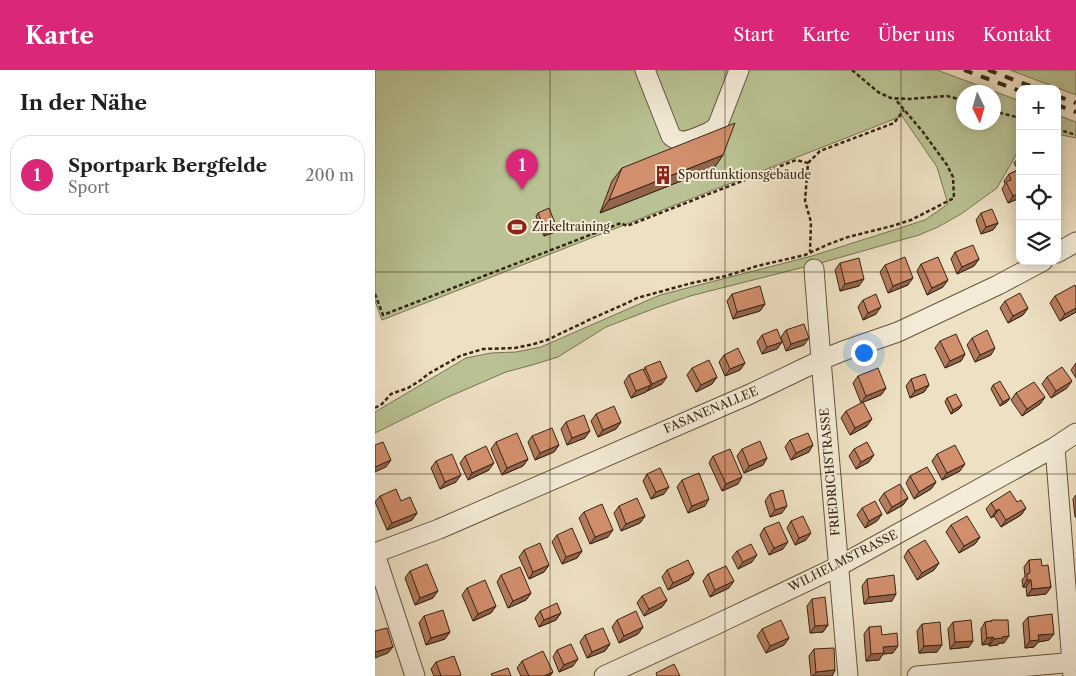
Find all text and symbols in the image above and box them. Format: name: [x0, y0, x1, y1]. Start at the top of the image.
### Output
text: Karte: [25, 21, 94, 50]
text: Start: [734, 24, 774, 46]
text: Karte: [802, 24, 850, 46]
text: Über uns: [878, 24, 955, 46]
text: Kontakt: [983, 24, 1051, 46]
north arrow: [956, 85, 1001, 130]
map controls: [1016, 85, 1061, 265]
button: +: [1016, 85, 1061, 130]
text: In der Nähe: [20, 90, 147, 115]
button: −: [1016, 130, 1061, 175]
pin: 1: [506, 149, 538, 190]
text: Sportpark Bergfelde: [68, 154, 267, 177]
building icon: Sportfunktionsgebäude: [652, 164, 674, 186]
text: 1: [33, 165, 41, 185]
text: 200 m: [305, 165, 354, 185]
place label: Sportfunktionsgebäude: [678, 167, 811, 182]
button: locate: [1016, 175, 1061, 220]
text: Sport: [68, 177, 110, 197]
sports icon: Zirkeltraining: [506, 216, 528, 238]
place label: Zirkeltraining: [532, 219, 610, 234]
button: layers: [1016, 220, 1061, 265]
your location: [851, 340, 877, 366]
street label: FASANENALLEE: [661, 383, 760, 436]
street label: FRIEDRICHSTRASSE: [816, 408, 843, 537]
street label: WILHELMSTRASSE: [785, 527, 900, 595]

